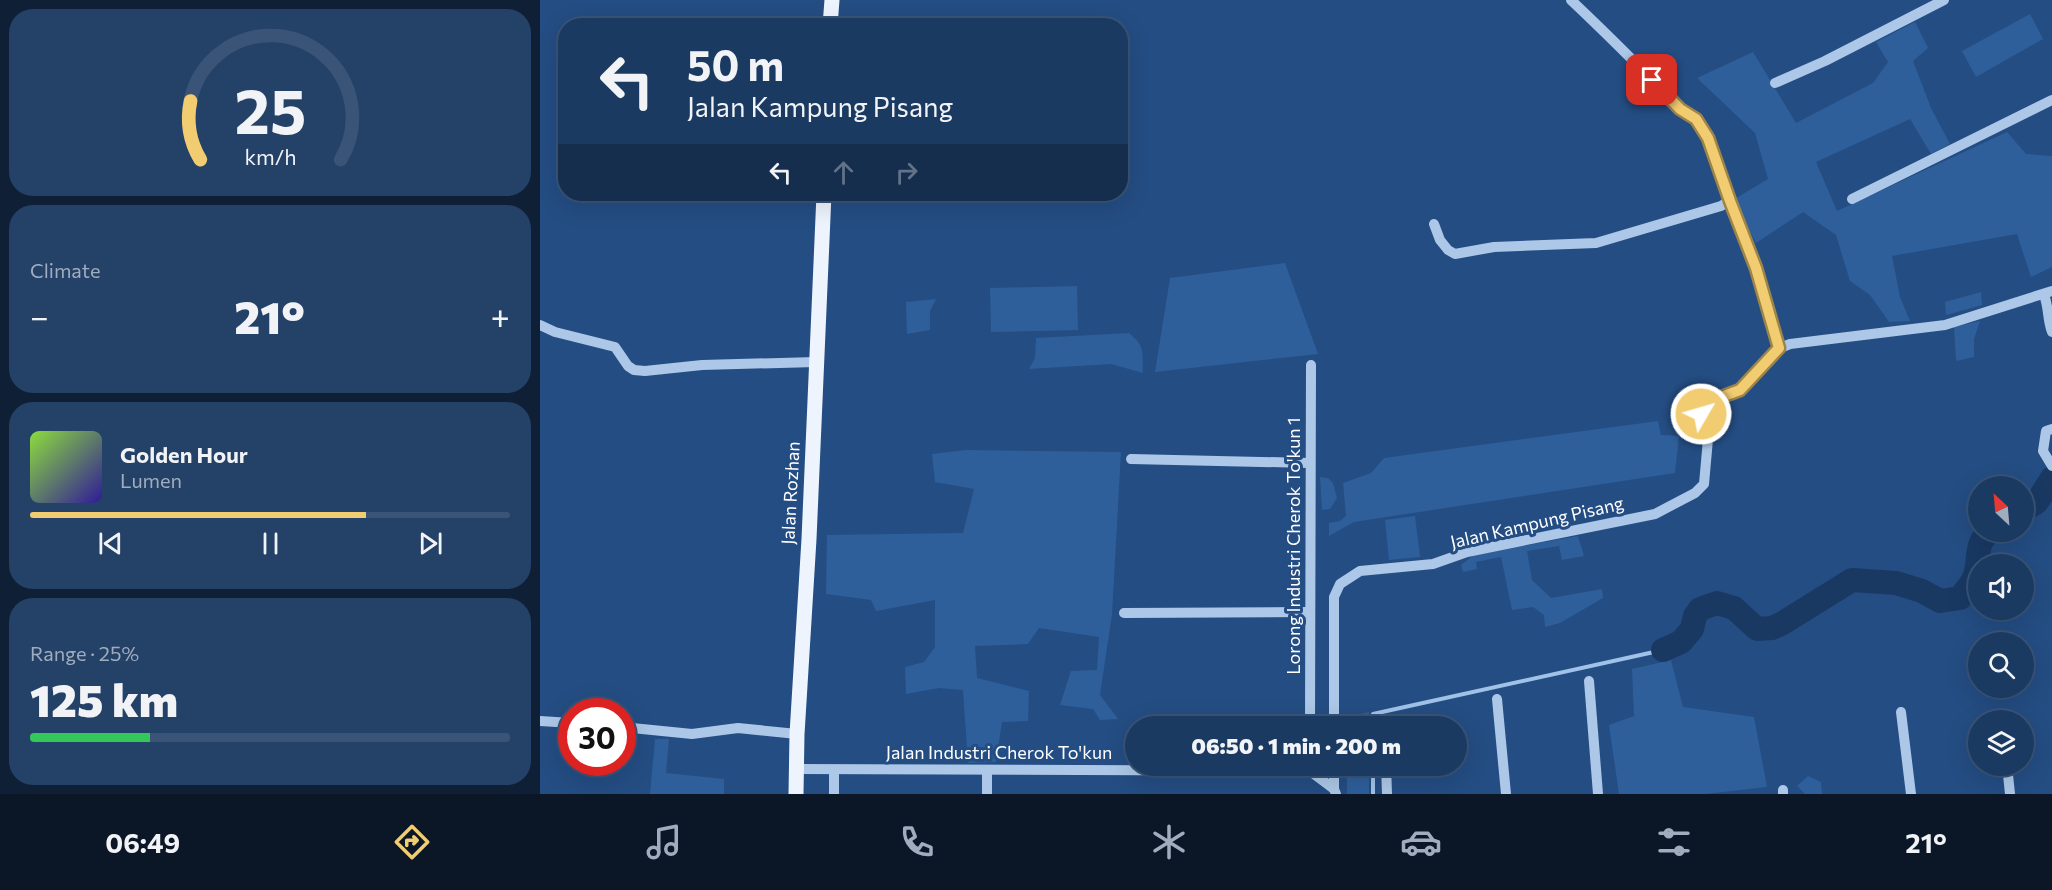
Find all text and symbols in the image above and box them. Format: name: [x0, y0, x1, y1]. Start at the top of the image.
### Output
text: 50 m: [687, 38, 784, 90]
icon: left: [588, 42, 666, 120]
pin: [1626, 54, 1677, 105]
icon: arrive: [1635, 63, 1668, 96]
text: 25: [234, 71, 306, 147]
text: Jalan Kampung Pisang: [687, 90, 953, 123]
text: km/h: [244, 143, 296, 169]
icon: left: [764, 156, 797, 189]
icon: ahead: [827, 156, 860, 189]
icon: right: [890, 156, 923, 189]
text: Climate: [30, 258, 100, 282]
text: 21°: [234, 288, 305, 343]
text: −: [30, 295, 49, 336]
text: +: [491, 295, 510, 336]
position arrow: [1669, 382, 1733, 446]
street label: Lorong Industri Cherok To'kun 1: [1282, 417, 1304, 675]
text: Golden Hour: [120, 441, 248, 468]
street label: Jalan Rozhan: [776, 441, 804, 545]
text: Lumen: [120, 468, 182, 492]
north arrow: [1968, 476, 2034, 542]
map controls: [1968, 476, 2034, 776]
street label: Jalan Kampung Pisang: [1448, 491, 1626, 553]
icon: previous: [94, 527, 127, 560]
icon: pause: [254, 527, 287, 560]
icon: next: [414, 527, 447, 560]
button: sound: [1968, 554, 2034, 620]
button: search: [1968, 632, 2034, 698]
text: Range · 25%: [30, 641, 139, 665]
text: 125 km: [30, 671, 178, 726]
speed limit sign: 30: [558, 698, 636, 776]
button: layers: [1968, 710, 2034, 776]
text: 06:50 · 1 min · 200 m: [1191, 732, 1401, 759]
street label: Jalan Industri Cherok To'kun: [886, 741, 1112, 763]
icon: directions: [391, 821, 433, 863]
icon: music: [643, 821, 685, 863]
icon: phone: [896, 821, 938, 863]
icon: climate: [1148, 821, 1190, 863]
icon: car: [1400, 821, 1442, 863]
icon: filters: [1653, 821, 1695, 863]
text: 06:49: [105, 826, 180, 859]
text: 21°: [1905, 826, 1947, 859]

